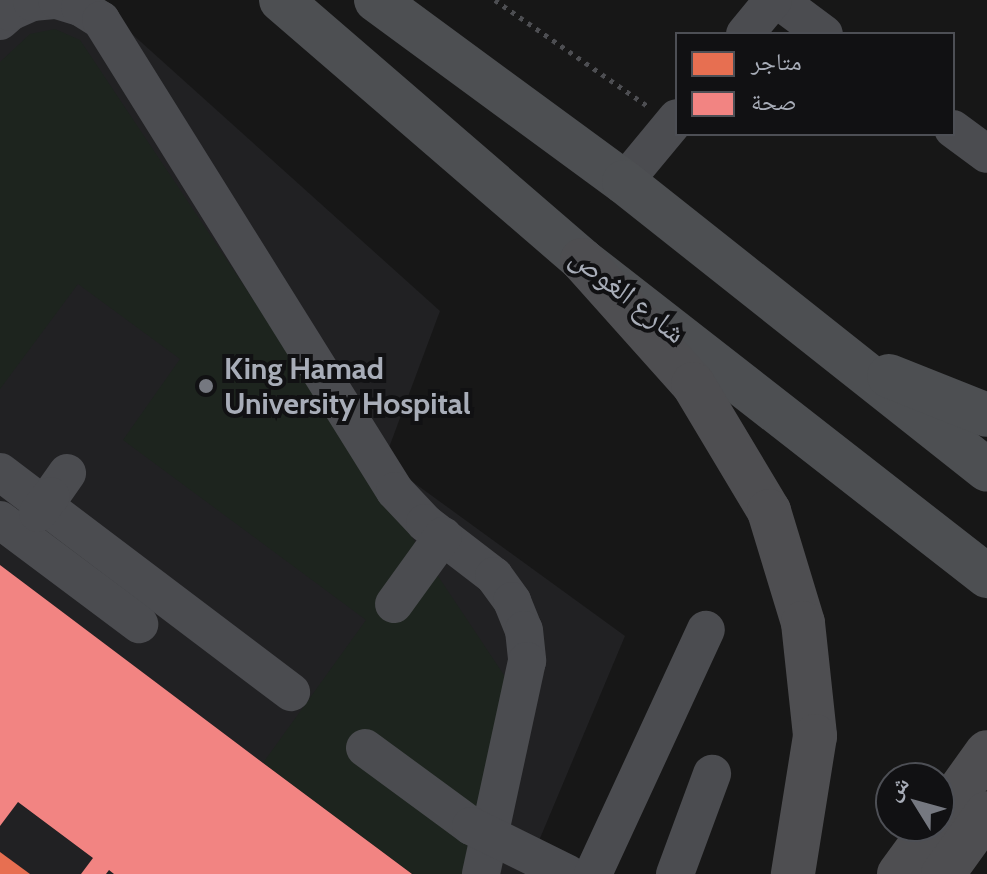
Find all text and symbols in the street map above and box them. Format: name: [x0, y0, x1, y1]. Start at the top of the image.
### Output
legend: [675, 32, 955, 136]
text: متاجر: [751, 47, 802, 76]
text: صحة: [751, 87, 797, 116]
street label: شارع الغوص: [563, 239, 693, 351]
place label: King Hamad University Hospital: [224, 351, 471, 422]
marker: King Hamad University Hospital: [195, 375, 217, 397]
north arrow: [875, 762, 955, 842]
text: ش: [879, 771, 915, 806]

